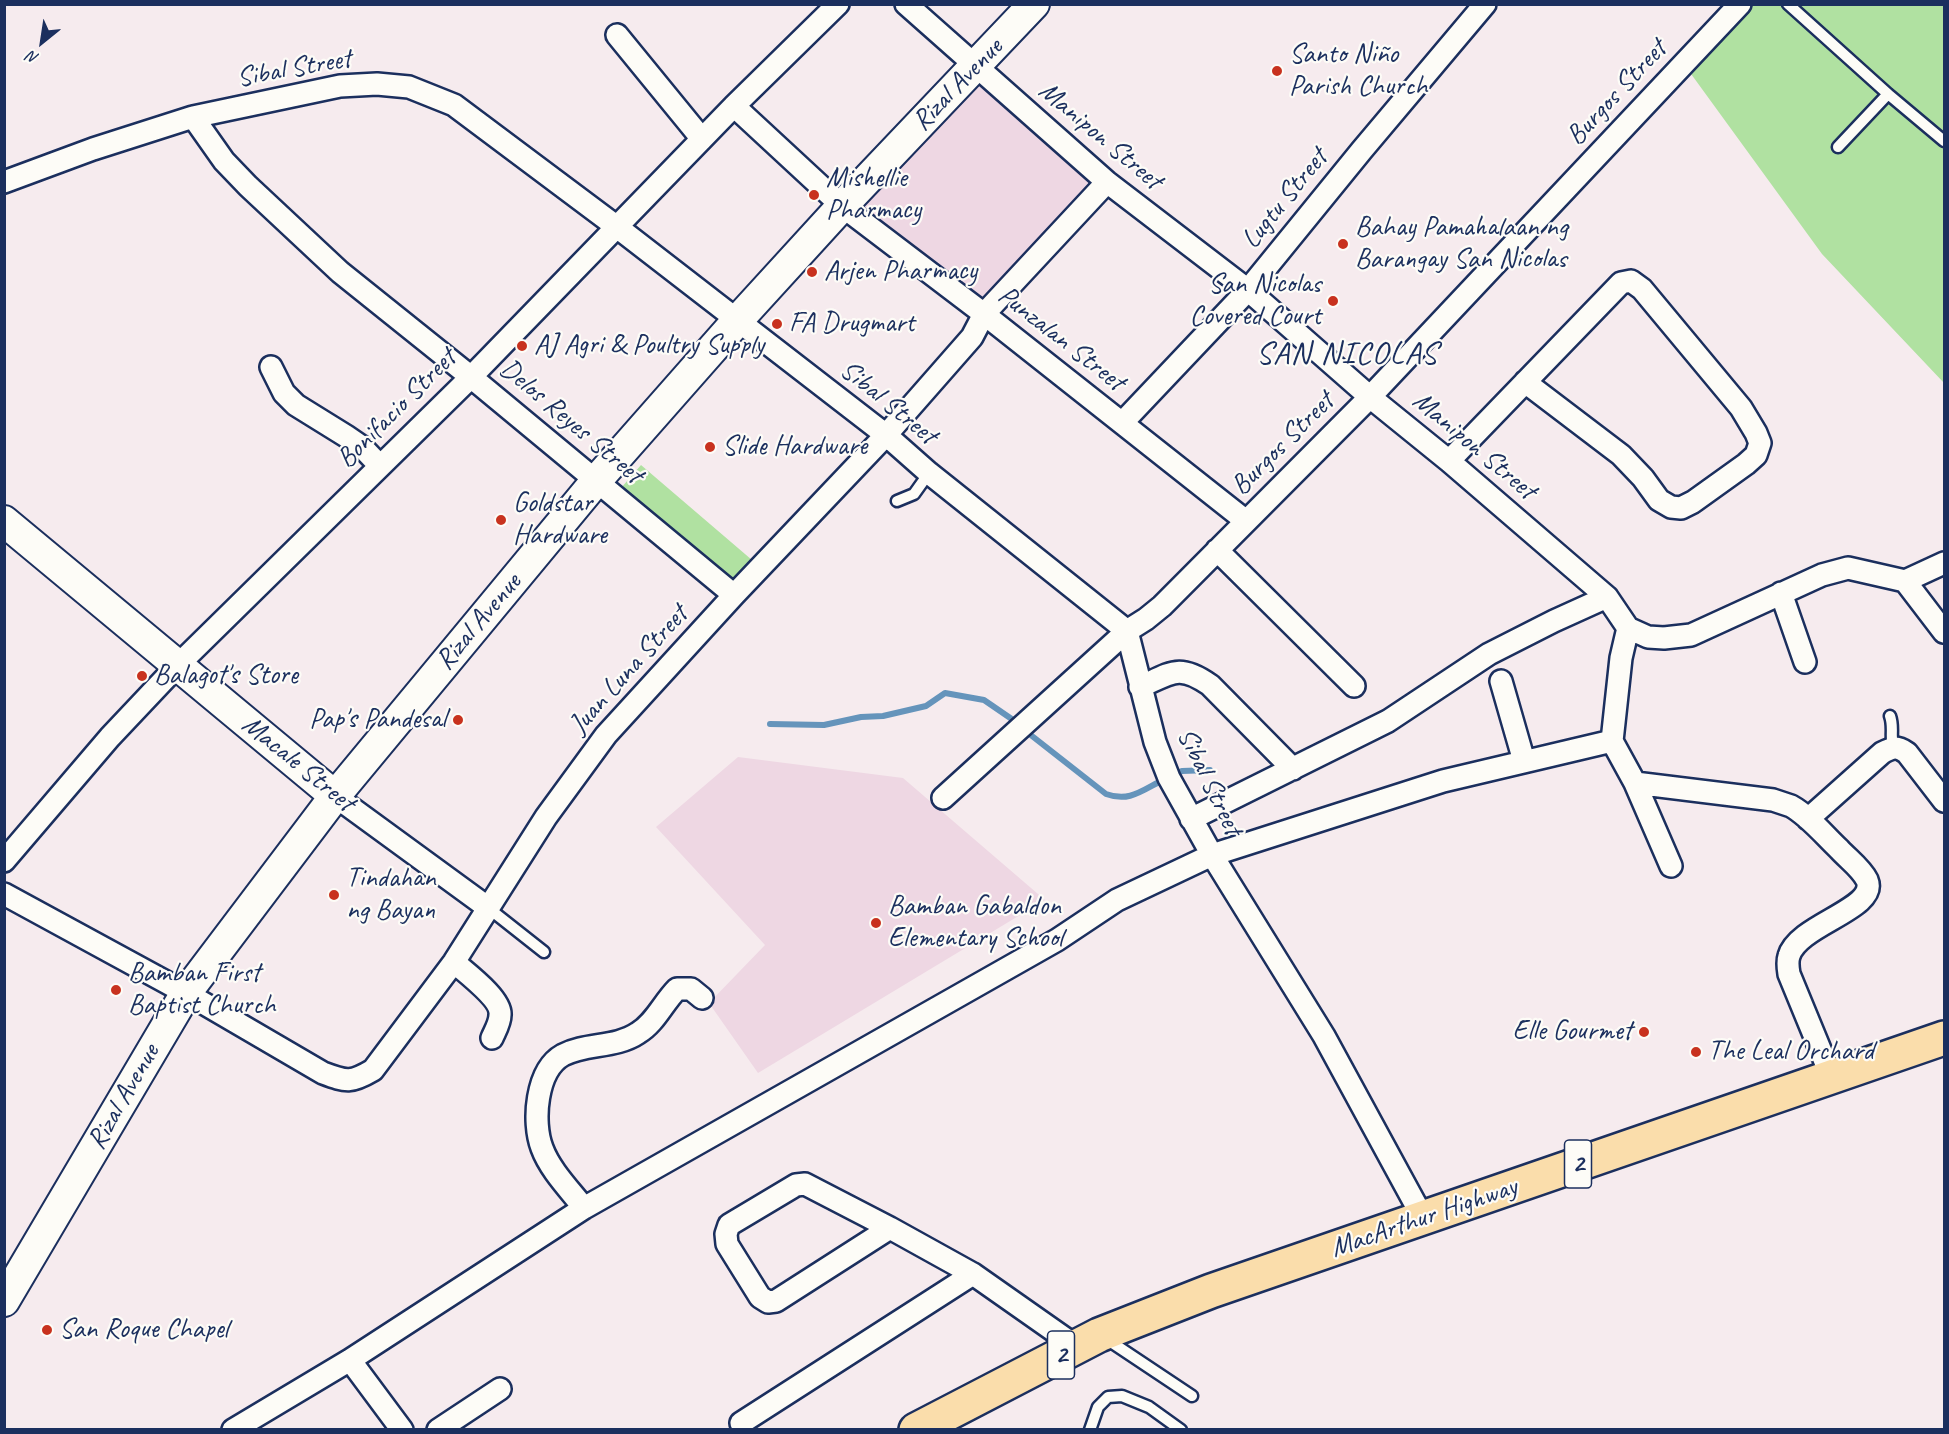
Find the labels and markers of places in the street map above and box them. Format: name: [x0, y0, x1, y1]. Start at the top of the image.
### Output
place label: Santo Niño Parish Church: [1289, 38, 1428, 104]
marker: Santo Niño Parish Church: [1270, 64, 1284, 78]
place label: Mishellie Pharmacy: [826, 162, 921, 228]
marker: Mishellie Pharmacy: [807, 188, 821, 202]
place label: Bahay Pamahalaan ng Barangay San Nicolas: [1355, 211, 1568, 277]
marker: Bahay Pamahalaan ng Barangay San Nicolas: [1336, 237, 1350, 251]
place label: Arjen Pharmacy: [824, 255, 977, 289]
marker: Arjen Pharmacy: [805, 265, 819, 279]
place label: San Nicolas Covered Court: [1190, 268, 1321, 334]
marker: San Nicolas Covered Court: [1326, 294, 1340, 308]
place label: FA Drugmart: [789, 307, 915, 341]
marker: FA Drugmart: [770, 317, 784, 331]
place label: AJ Agri & Poultry Supply: [534, 329, 764, 363]
marker: AJ Agri & Poultry Supply: [515, 339, 529, 353]
place label: Slide Hardware: [722, 430, 867, 464]
marker: Slide Hardware: [703, 440, 717, 454]
place label: Goldstar Hardware: [513, 487, 607, 553]
marker: Goldstar Hardware: [494, 513, 508, 527]
place label: Balagot's Store: [154, 659, 298, 693]
marker: Balagot's Store: [135, 669, 149, 683]
place label: Pap's Pandesal: [309, 703, 446, 737]
marker: Pap's Pandesal: [451, 713, 465, 727]
place label: Tindahan ng Bayan: [346, 862, 436, 928]
marker: Tindahan ng Bayan: [327, 888, 341, 902]
place label: Bamban Gabaldon Elementary School: [888, 890, 1063, 956]
marker: Bamban Gabaldon Elementary School: [869, 916, 883, 930]
place label: Bamban First Baptist Church: [128, 957, 276, 1023]
marker: Bamban First Baptist Church: [109, 983, 123, 997]
place label: Elle Gourmet: [1512, 1015, 1632, 1049]
marker: Elle Gourmet: [1637, 1025, 1651, 1039]
place label: The Leal Orchard: [1708, 1035, 1874, 1069]
marker: The Leal Orchard: [1689, 1045, 1703, 1059]
place label: San Roque Chapel: [59, 1313, 228, 1347]
marker: San Roque Chapel: [40, 1323, 54, 1337]

